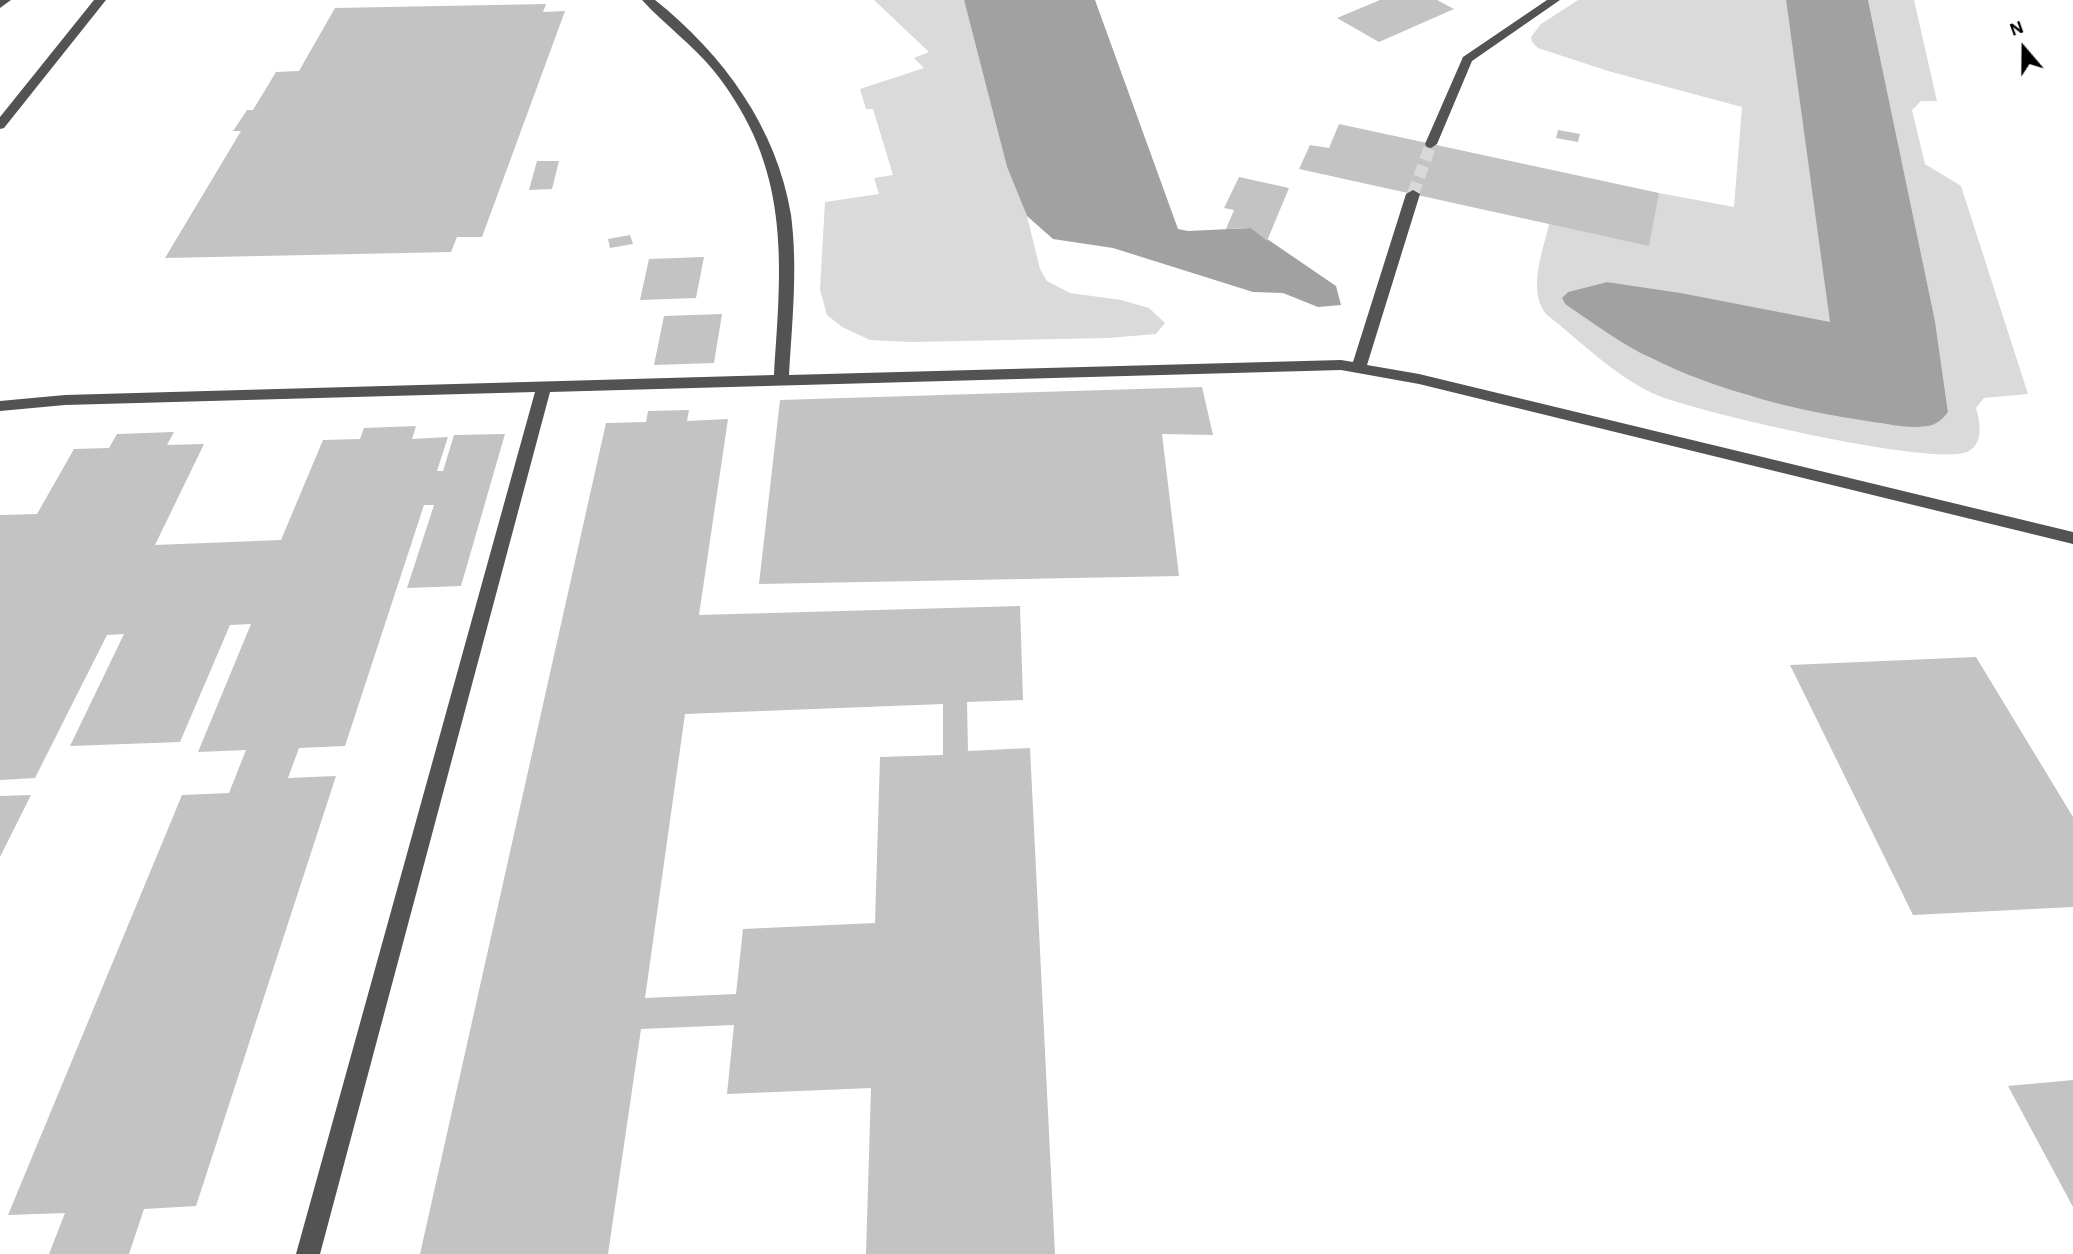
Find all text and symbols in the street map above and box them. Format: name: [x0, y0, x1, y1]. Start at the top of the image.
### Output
north arrow: [1989, 14, 2059, 84]
text: N: [2007, 18, 2026, 40]

